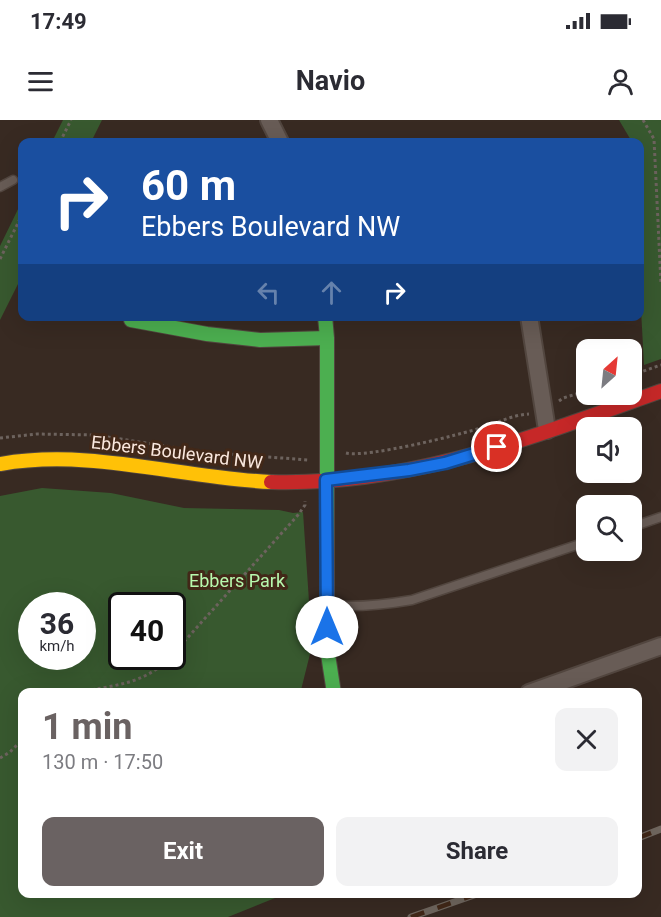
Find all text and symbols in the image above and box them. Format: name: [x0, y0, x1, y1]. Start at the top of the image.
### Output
text: 17:49: [30, 9, 87, 34]
icon: menu: [24, 65, 57, 98]
text: Navio: [296, 65, 365, 97]
icon: person: [604, 65, 637, 98]
text: 60 m: [141, 161, 236, 210]
icon: right: [42, 162, 120, 240]
text: Ebbers Boulevard NW: [141, 211, 400, 243]
icon: left: [252, 276, 285, 309]
icon: ahead: [315, 276, 348, 309]
icon: right: [378, 276, 411, 309]
north arrow: [576, 339, 642, 405]
map controls: [576, 339, 642, 561]
button: sound: [576, 417, 642, 483]
pin: [471, 421, 522, 472]
icon: arrive: [480, 430, 513, 463]
street label: Ebbers Boulevard NW: [90, 431, 264, 473]
button: search: [576, 495, 642, 561]
park label: Ebbers Park: [189, 570, 286, 591]
speed limit sign: 40: [108, 592, 186, 670]
position arrow: [295, 595, 359, 659]
text: 36: [40, 606, 74, 641]
text: km/h: [39, 637, 75, 655]
text: 1 min: [42, 706, 133, 748]
button: close: [555, 708, 618, 771]
text: 130 m · 17:50: [42, 750, 163, 774]
button: Exit: [42, 817, 324, 886]
button: Share: [336, 817, 618, 886]

